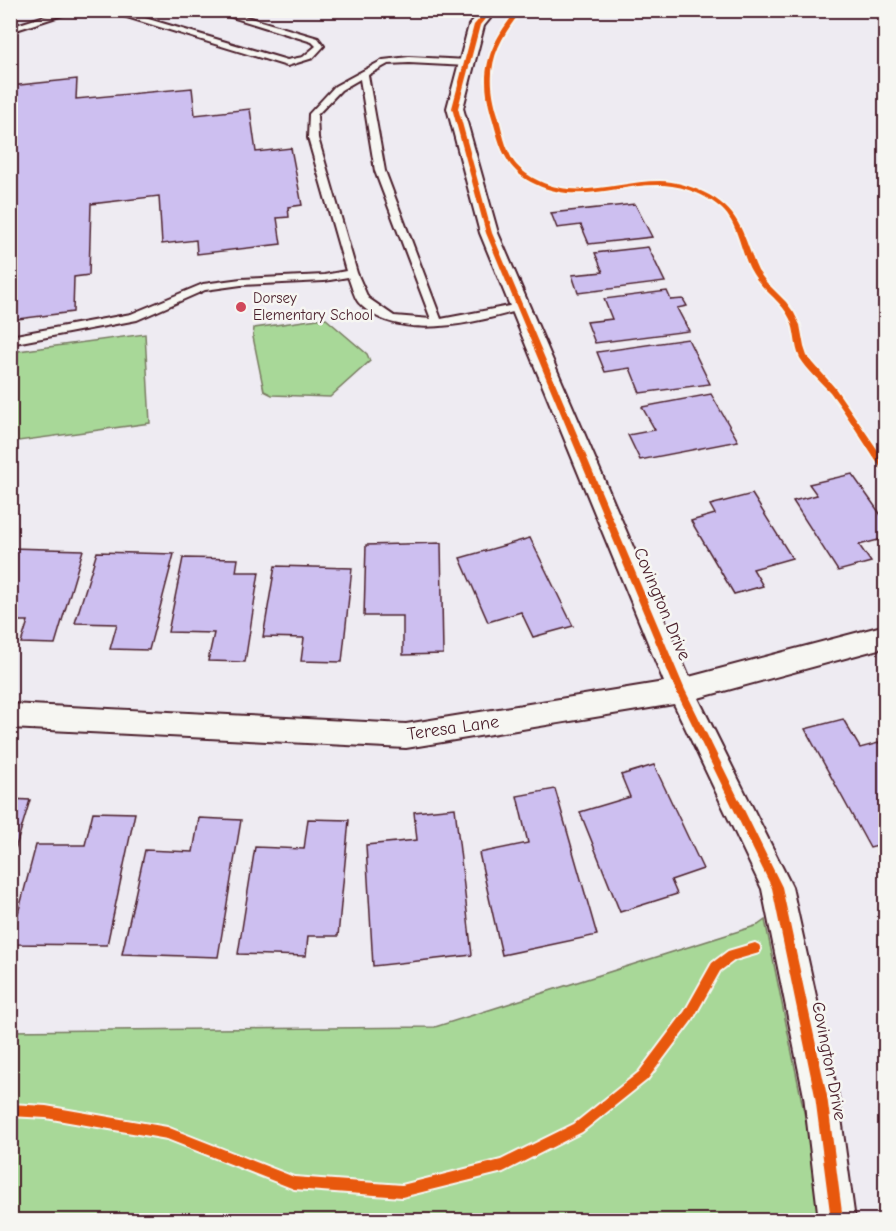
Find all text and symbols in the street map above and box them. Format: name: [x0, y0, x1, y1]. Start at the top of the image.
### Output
place label: Dorsey Elementary School: [253, 289, 373, 324]
marker: Dorsey Elementary School: [234, 300, 248, 314]
street label: Covington Drive: [629, 545, 695, 663]
street label: Teresa Lane: [406, 711, 500, 745]
street label: Covington Drive: [807, 1000, 851, 1122]

